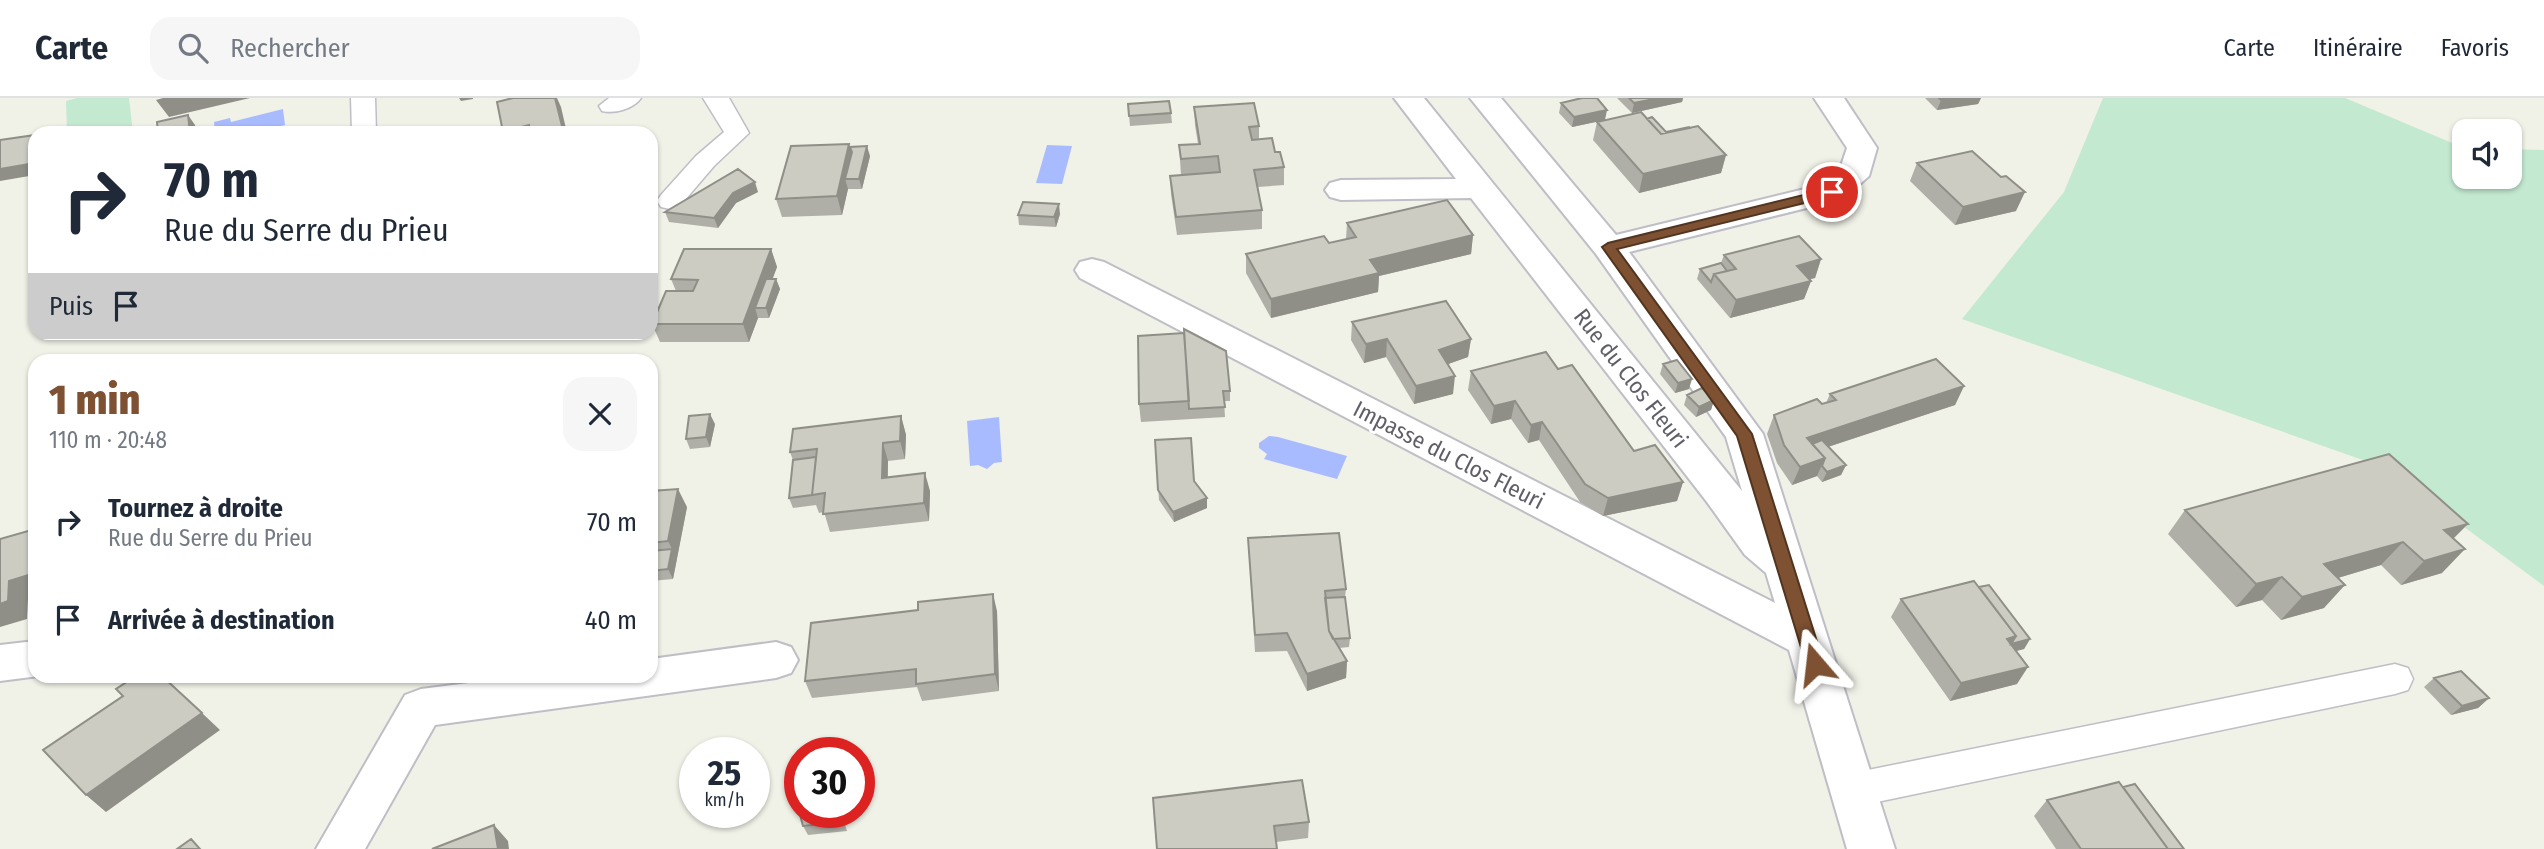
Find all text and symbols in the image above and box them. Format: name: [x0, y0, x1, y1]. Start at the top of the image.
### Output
search box: [150, 17, 640, 80]
text: Carte: [35, 28, 108, 68]
icon: search: [174, 29, 212, 67]
text: Rechercher: [230, 33, 350, 64]
text: Carte: [2224, 34, 2275, 62]
text: Itinéraire: [2313, 34, 2403, 62]
text: Favoris: [2441, 34, 2509, 62]
map controls: [2452, 119, 2522, 189]
button: sound: [2452, 119, 2522, 189]
text: 70 m: [164, 151, 259, 210]
icon: right: [49, 154, 140, 245]
pin: [1802, 162, 1862, 222]
icon: arrive: [1813, 173, 1851, 211]
text: Rue du Serre du Prieu: [164, 211, 449, 249]
icon: arrive: [107, 287, 145, 325]
text: Puis: [49, 291, 93, 322]
street label: Rue du Clos Fleuri: [1568, 303, 1694, 453]
text: 1 min: [49, 375, 140, 425]
button: close: [563, 377, 637, 451]
street label: Impasse du Clos Fleuri: [1349, 395, 1549, 515]
text: 110 m · 20:48: [49, 426, 167, 454]
text: Tournez à droite: [108, 493, 283, 524]
icon: right: [49, 503, 87, 541]
text: 70 m: [587, 507, 637, 538]
text: Rue du Serre du Prieu: [108, 524, 313, 552]
icon: arrive: [49, 601, 87, 639]
text: Arrivée à destination: [108, 605, 335, 636]
text: 40 m: [585, 605, 637, 636]
position arrow: [1778, 627, 1852, 701]
speed limit sign: 30: [784, 737, 875, 828]
text: 25: [708, 752, 741, 794]
text: km/h: [704, 789, 745, 811]

